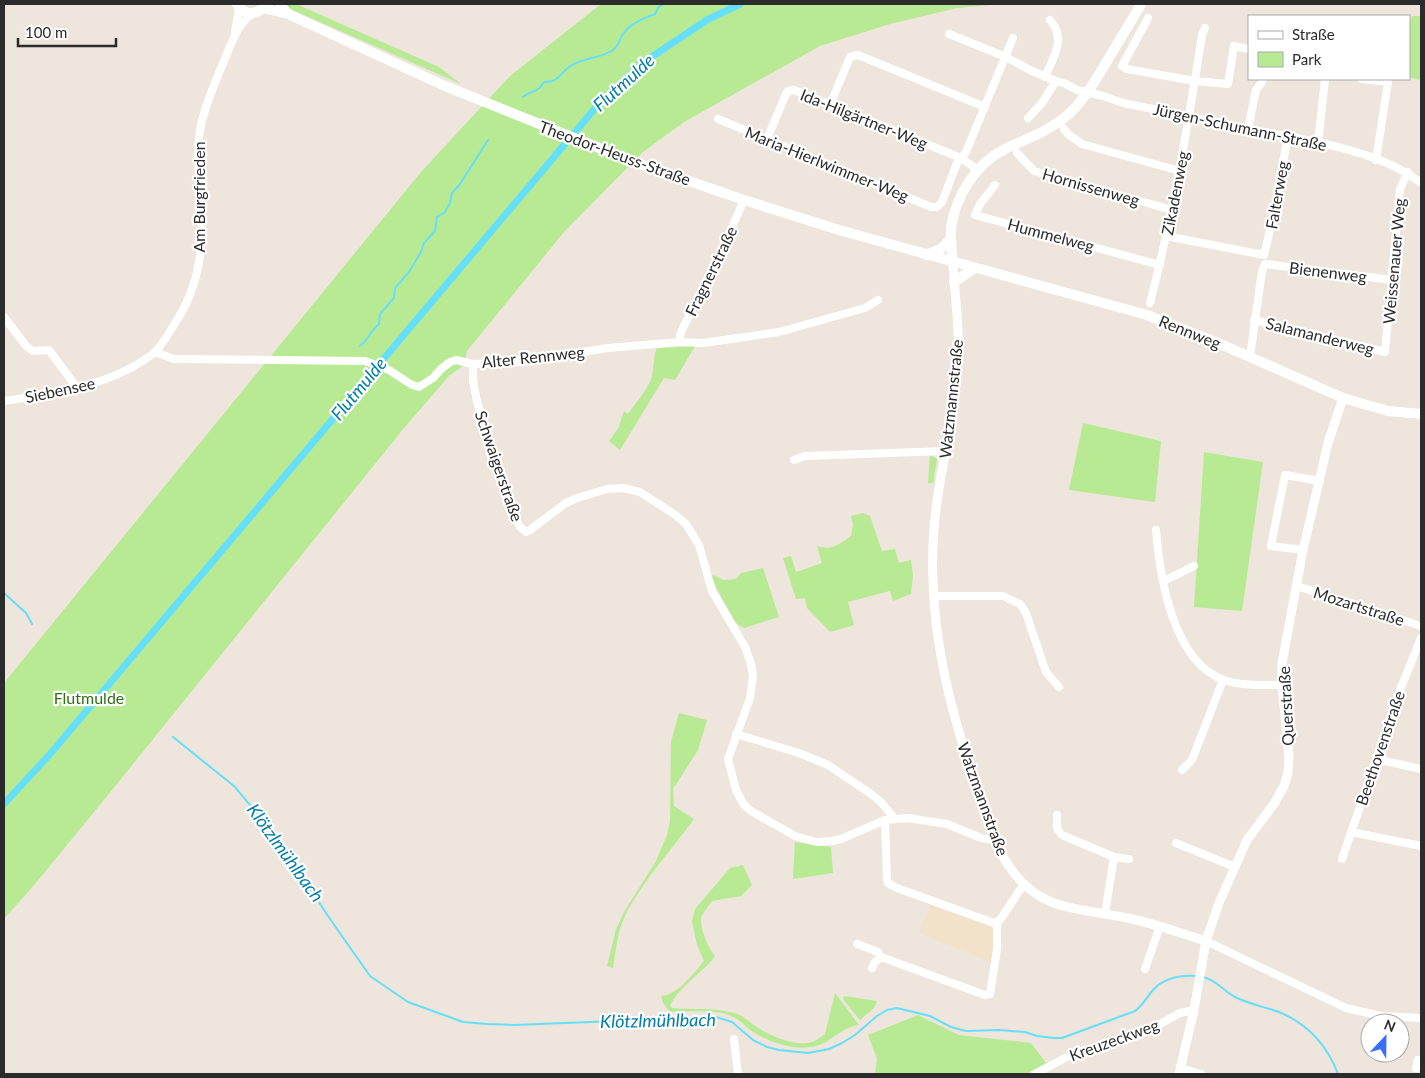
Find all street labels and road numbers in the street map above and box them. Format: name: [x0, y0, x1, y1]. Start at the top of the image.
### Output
street label: Ida-Hilgärtner-Weg: [798, 84, 931, 153]
street label: Jürgen-Schumann-Straße: [1152, 99, 1329, 154]
street label: Theodor-Heuss-Straße: [537, 116, 694, 189]
street label: Maria-Hierlwimmer-Weg: [743, 122, 912, 205]
street label: Am Burgfrieden: [189, 141, 208, 253]
street label: Zikadenweg: [1157, 149, 1192, 236]
street label: Falterweg: [1261, 159, 1292, 230]
street label: Hornissenweg: [1040, 164, 1142, 209]
street label: Weissenauer Weg: [1379, 197, 1408, 325]
street label: Hummelweg: [1006, 214, 1096, 255]
street label: Fragnerstraße: [681, 223, 740, 319]
street label: Bienenweg: [1288, 257, 1368, 286]
street label: Rennweg: [1156, 311, 1224, 353]
street label: Salamanderweg: [1264, 313, 1376, 358]
street label: Watzmannstraße: [935, 339, 966, 459]
street label: Alter Rennweg: [481, 342, 585, 371]
street label: Siebensee: [23, 373, 97, 406]
street label: Schwaigerstraße: [472, 408, 527, 524]
street label: Mozartstraße: [1311, 582, 1407, 629]
street label: Querstraße: [1274, 666, 1297, 746]
street label: Beethovenstraße: [1351, 688, 1408, 808]
street label: Watzmannstraße: [954, 739, 1013, 858]
street label: Kreuzeckweg: [1066, 1015, 1161, 1065]

